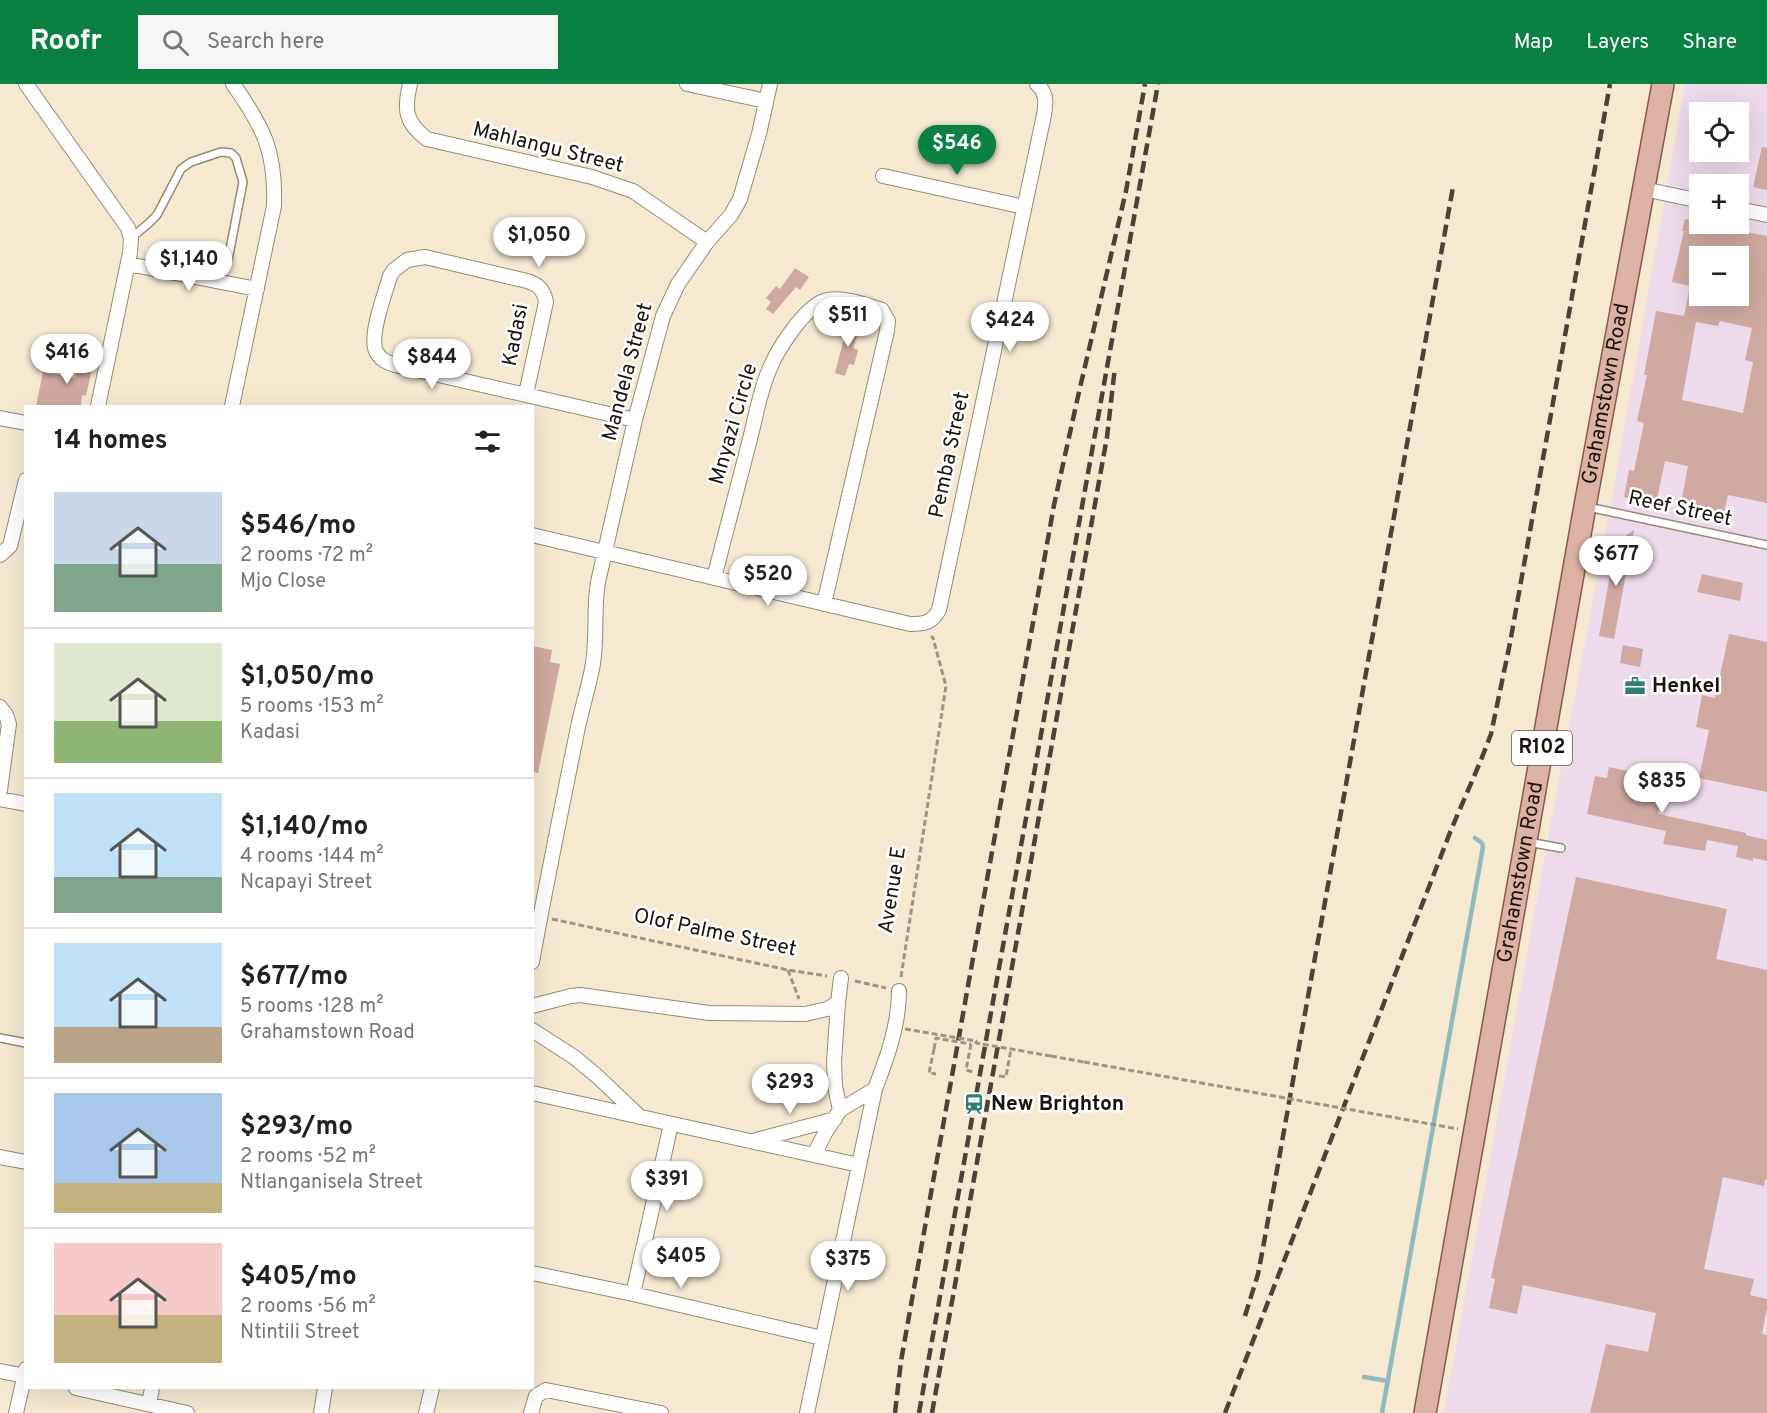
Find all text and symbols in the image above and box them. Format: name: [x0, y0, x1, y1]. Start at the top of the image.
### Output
search box: [138, 15, 558, 69]
text: Roofr: [30, 24, 102, 60]
icon: search: [159, 26, 192, 59]
text: Search here: [207, 29, 324, 56]
text: Map: [1514, 29, 1553, 56]
text: Layers: [1586, 29, 1649, 56]
text: Share: [1682, 29, 1737, 56]
map controls: [1689, 102, 1749, 306]
button: locate: [1689, 102, 1749, 162]
street label: Mahlangu Street: [470, 116, 626, 180]
pin: $546: [921, 125, 993, 176]
text: $546: [932, 131, 982, 157]
button: +: [1689, 174, 1749, 234]
pin: $1,050: [490, 217, 588, 268]
text: $1,050: [507, 223, 571, 249]
pin: $1,140: [140, 241, 238, 292]
button: −: [1689, 246, 1749, 306]
text: $1,140: [159, 247, 219, 273]
pin: $511: [812, 297, 884, 348]
street label: Mandela Street: [597, 300, 659, 444]
street label: Grahamstown Road: [1576, 301, 1636, 487]
street label: Kadasi: [497, 302, 535, 368]
pin: $424: [974, 302, 1046, 353]
text: $511: [828, 303, 868, 329]
text: $424: [985, 308, 1035, 334]
pin: $416: [31, 334, 103, 385]
pin: $844: [396, 339, 468, 390]
text: $416: [44, 340, 90, 366]
text: $844: [407, 345, 457, 371]
street label: Mnyazi Circle: [704, 360, 764, 488]
street label: Pemba Street: [923, 389, 977, 521]
text: 14 homes: [54, 425, 168, 458]
icon: filters: [471, 425, 504, 458]
street label: Reef Street: [1625, 485, 1735, 533]
text: $546/mo: [240, 510, 356, 543]
icon: home: [102, 516, 174, 588]
pin: $677: [1580, 536, 1652, 587]
text: $677: [1593, 542, 1639, 568]
text: 2 rooms · 72 m²: [240, 543, 373, 569]
pin: $520: [732, 556, 804, 607]
text: $520: [743, 562, 793, 588]
text: Mjo Close: [240, 569, 326, 595]
text: $1,050/mo: [240, 661, 374, 694]
icon: home: [102, 667, 174, 739]
place label: Henkel: [1652, 673, 1720, 700]
office icon: Henkel: [1623, 674, 1647, 698]
text: 5 rooms · 153 m²: [240, 694, 383, 720]
text: Kadasi: [240, 720, 300, 746]
road number: R102: [1512, 731, 1572, 765]
pin: $835: [1626, 763, 1698, 814]
text: $835: [1638, 769, 1686, 795]
street label: Grahamstown Road: [1491, 780, 1550, 965]
text: $1,140/mo: [240, 811, 368, 844]
icon: home: [102, 817, 174, 889]
text: 4 rooms · 144 m²: [240, 844, 383, 870]
street label: Avenue E: [873, 845, 913, 935]
text: Ncapayi Street: [240, 870, 372, 896]
street label: Olof Palme Street: [631, 903, 799, 963]
text: $677/mo: [240, 961, 348, 994]
icon: home: [102, 967, 174, 1039]
text: 5 rooms · 128 m²: [240, 994, 383, 1020]
text: Grahamstown Road: [240, 1020, 415, 1046]
pin: $293: [754, 1064, 826, 1115]
text: $293: [766, 1070, 814, 1096]
place label: New Brighton: [991, 1091, 1124, 1118]
station icon: New Brighton: [962, 1092, 986, 1116]
text: $293/mo: [240, 1111, 353, 1144]
icon: home: [102, 1117, 174, 1189]
text: 2 rooms · 52 m²: [240, 1144, 376, 1170]
pin: $391: [631, 1161, 703, 1212]
text: $391: [645, 1167, 689, 1193]
text: Ntlanganisela Street: [240, 1170, 423, 1196]
pin: $405: [645, 1238, 717, 1289]
pin: $375: [812, 1241, 884, 1292]
text: $405: [656, 1244, 706, 1270]
text: $375: [825, 1247, 871, 1273]
text: $405/mo: [240, 1261, 357, 1294]
icon: home: [102, 1267, 174, 1339]
text: 2 rooms · 56 m²: [240, 1294, 376, 1320]
text: Ntintili Street: [240, 1320, 360, 1346]

